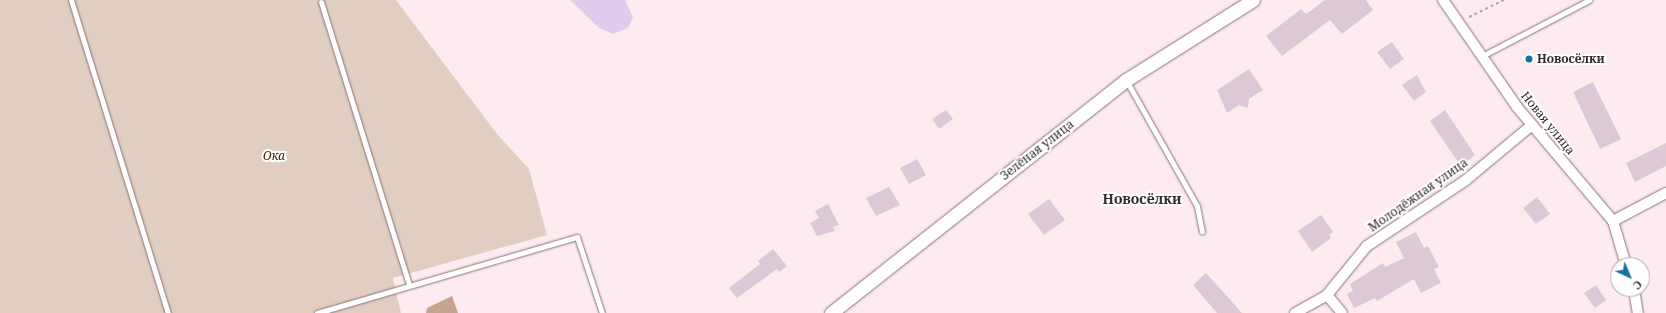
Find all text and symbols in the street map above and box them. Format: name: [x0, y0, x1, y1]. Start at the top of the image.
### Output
place label: Новосёлки: [1537, 52, 1605, 66]
marker: Новосёлки: [1524, 54, 1534, 64]
street label: Новая улица: [1518, 89, 1578, 157]
street label: Зелёная улица: [997, 117, 1077, 183]
park label: Ока: [263, 149, 285, 163]
street label: Молодёжная улица: [1366, 155, 1470, 235]
district label: Новосёлки: [1103, 191, 1181, 207]
north arrow: [1610, 257, 1650, 297]
text: С: [1630, 277, 1646, 293]

